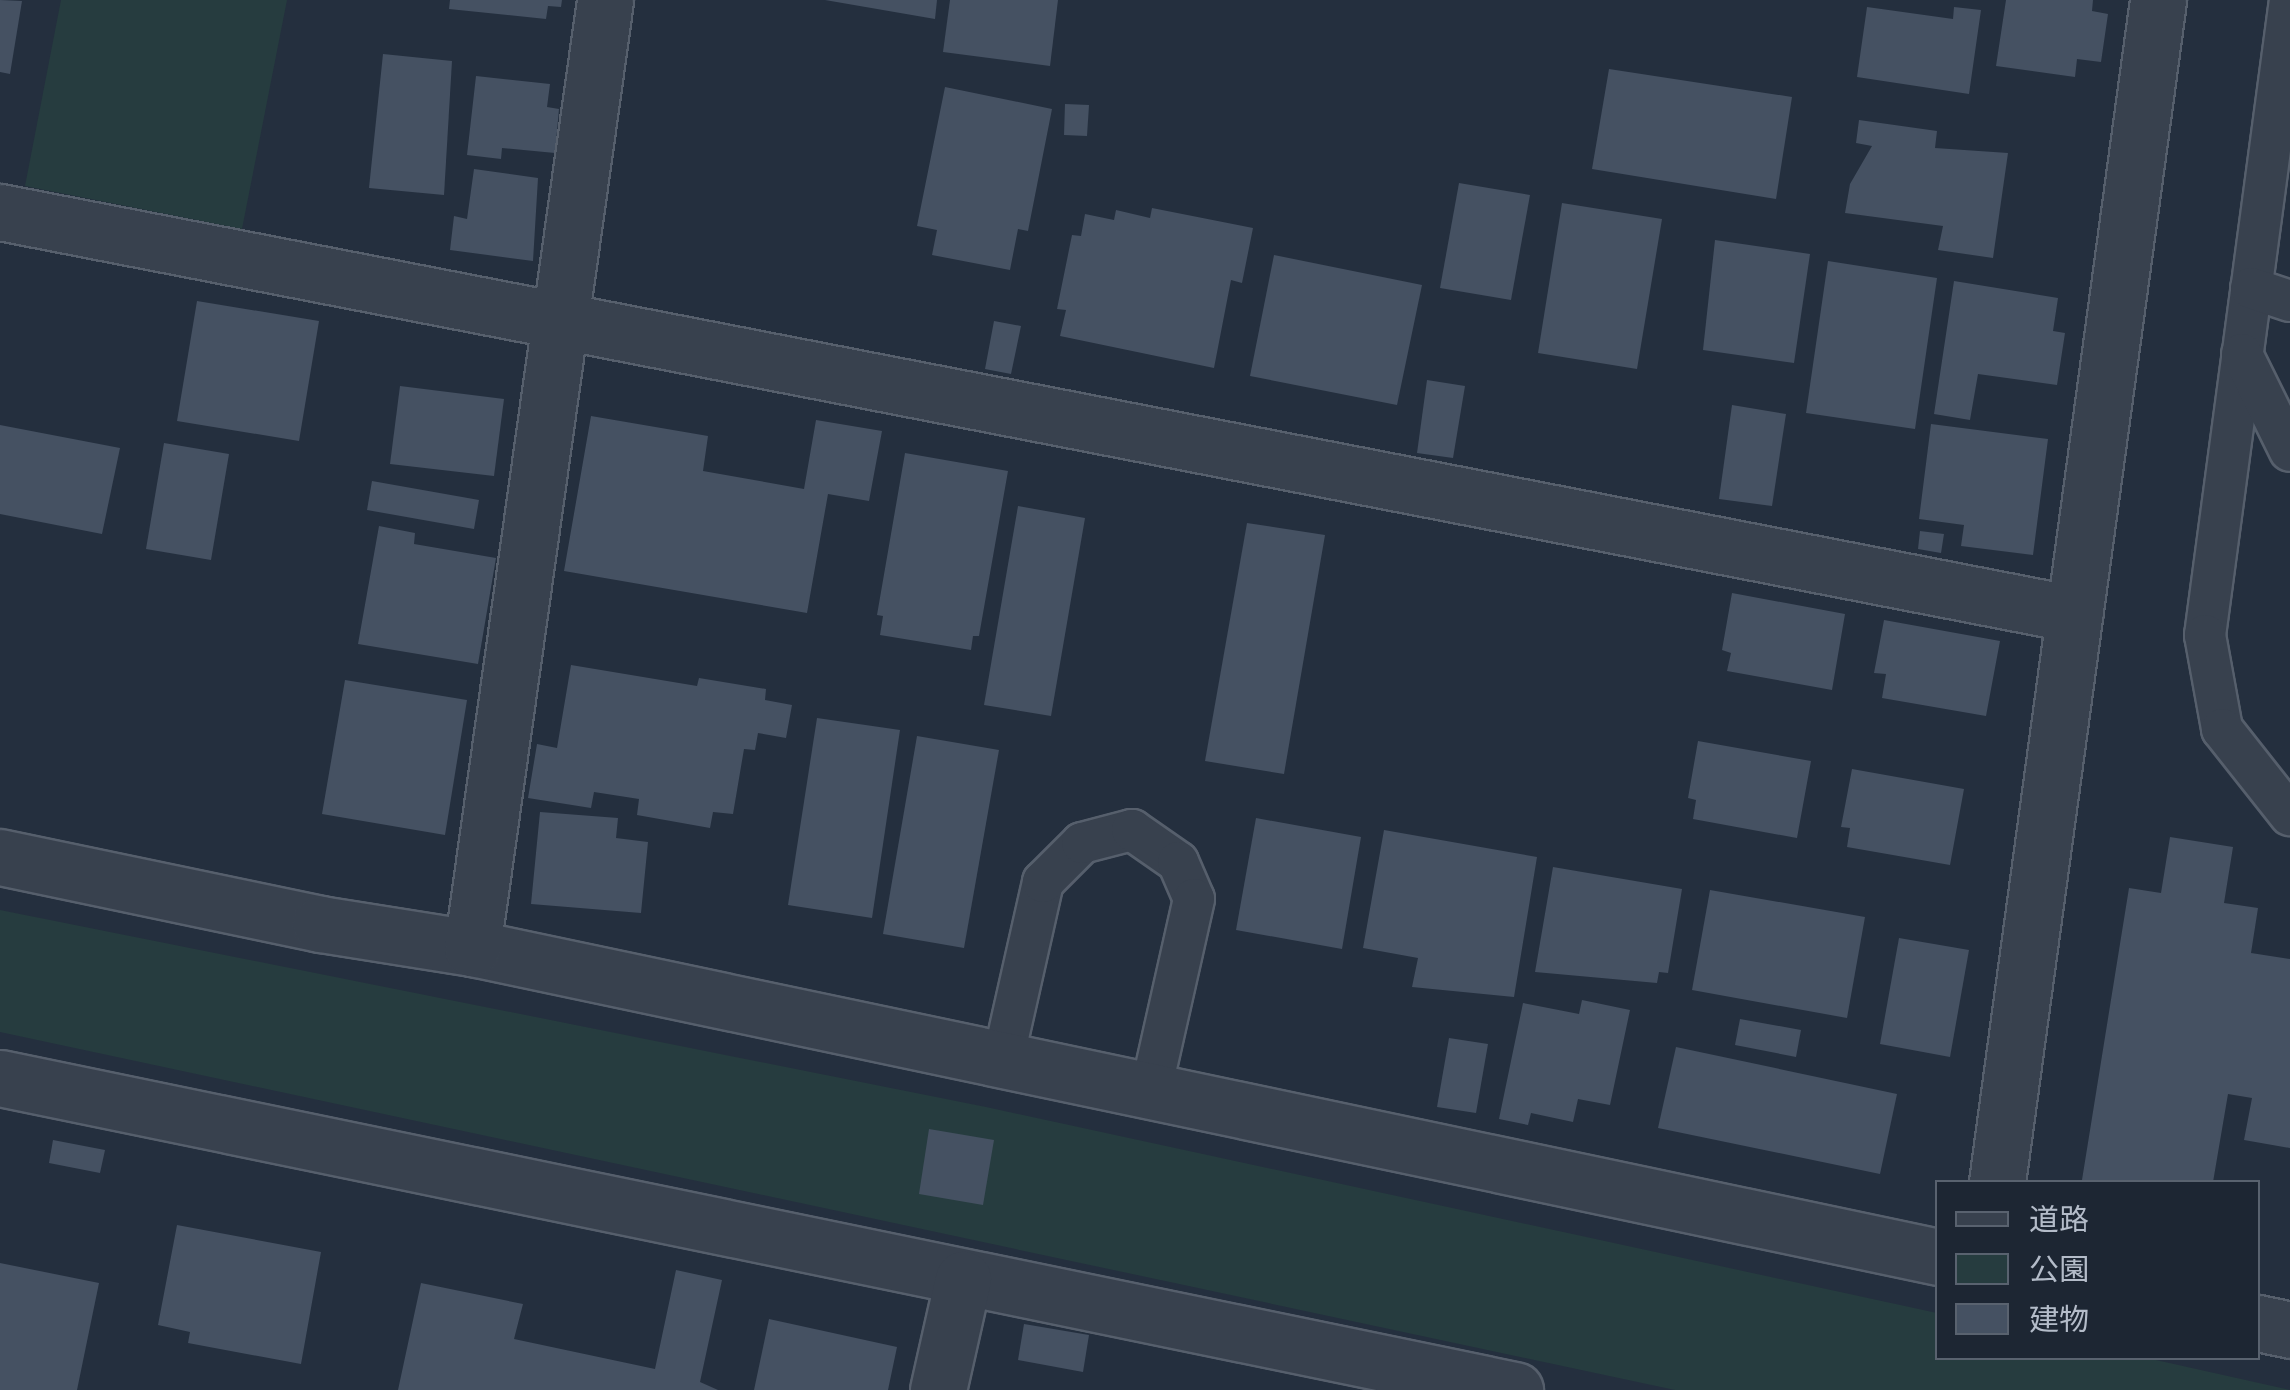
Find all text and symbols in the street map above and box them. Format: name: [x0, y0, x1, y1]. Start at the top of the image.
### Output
legend: [1935, 1180, 2260, 1360]
text: 道路: [2029, 1198, 2089, 1241]
text: 公園: [2029, 1248, 2089, 1291]
text: 建物: [2029, 1298, 2089, 1341]

